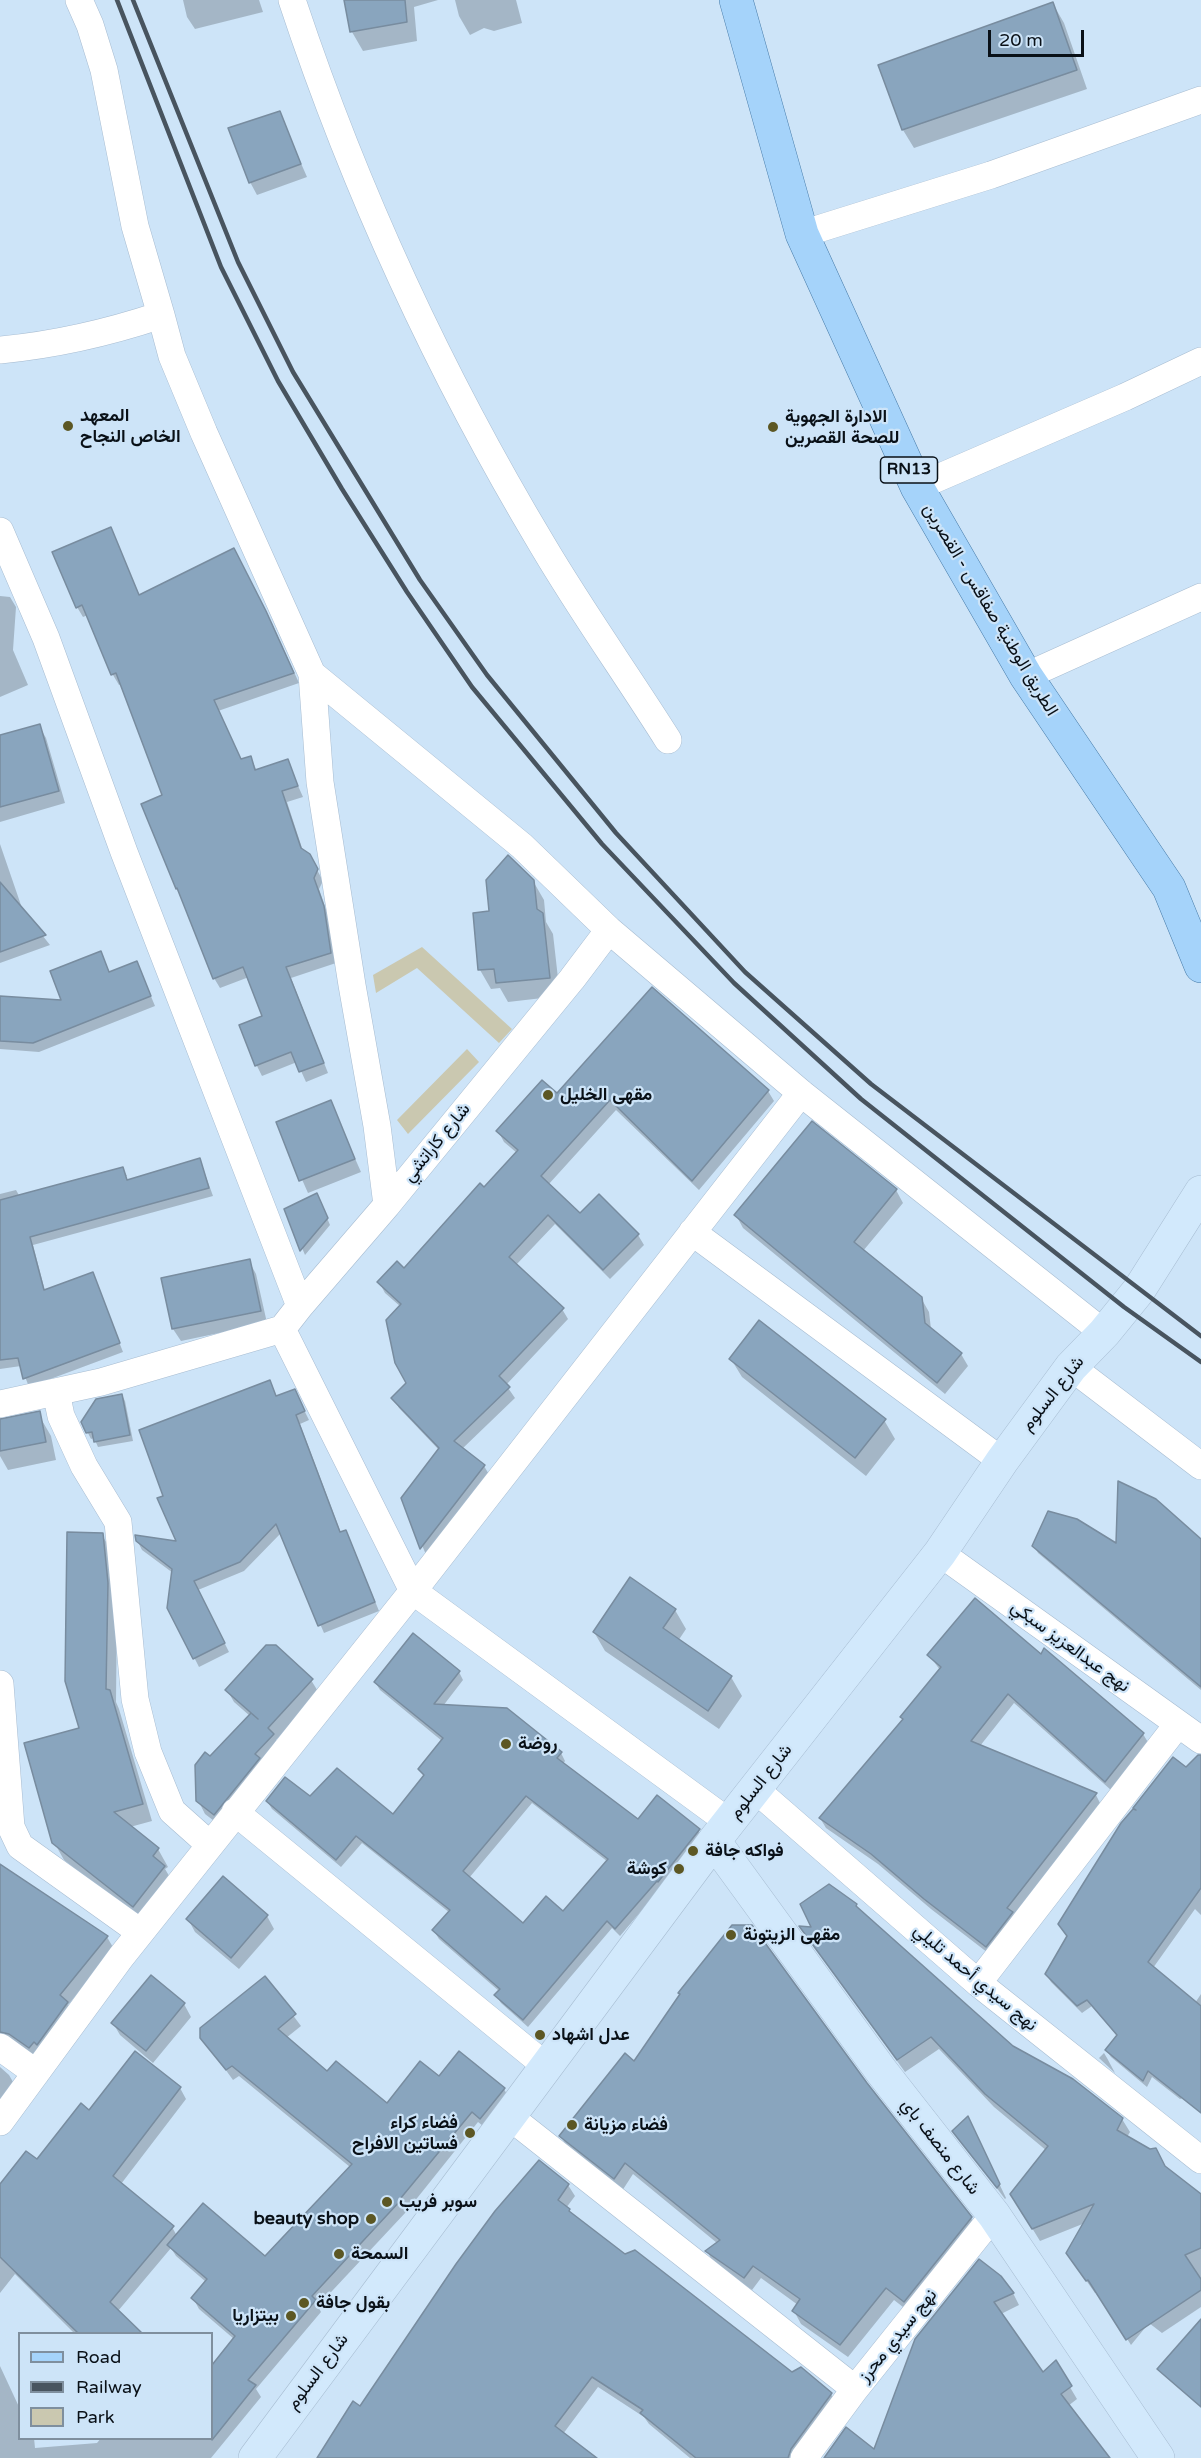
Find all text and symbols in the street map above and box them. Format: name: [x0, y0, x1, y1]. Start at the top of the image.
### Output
scale bar: [991, 18, 1087, 56]
text: 20 m: [999, 29, 1043, 51]
place label: المعهد الخاص النجاح: [80, 405, 181, 448]
place label: الادارة الجهوية للصحة القصرين: [785, 406, 899, 448]
marker: المعهد الخاص النجاح: [61, 419, 75, 433]
marker: الادارة الجهوية للصحة القصرين: [766, 420, 780, 434]
road number: RN13: [880, 457, 938, 483]
street label: الطريق الوطنية صفاقس - القصرين: [918, 500, 1062, 720]
place label: مقهى الخليل: [560, 1084, 652, 1106]
marker: مقهى الخليل: [541, 1088, 555, 1102]
street label: شارع كاراتشي: [399, 1099, 475, 1187]
street label: شارع السلوم: [1017, 1352, 1089, 1436]
street label: نهج عبدالعزيز سبكي: [1006, 1596, 1134, 1698]
place label: روضة: [518, 1733, 557, 1755]
marker: روضة: [499, 1737, 513, 1751]
street label: شارع السلوم: [725, 1740, 797, 1824]
place label: فواكه جافة: [705, 1840, 784, 1862]
marker: فواكه جافة: [686, 1844, 700, 1858]
place label: كوشة: [627, 1858, 667, 1880]
marker: كوشة: [672, 1862, 686, 1876]
street label: نهج سيدي أحمد تليلي: [909, 1920, 1041, 2036]
place label: مقهى الزيتونة: [743, 1924, 840, 1946]
marker: مقهى الزيتونة: [724, 1928, 738, 1942]
place label: عدل اشهاد: [552, 2024, 630, 2046]
marker: عدل اشهاد: [533, 2028, 547, 2042]
street label: شارع منصف باي: [896, 2095, 984, 2199]
place label: فضاء كراء فساتين الافراح: [352, 2112, 458, 2154]
place label: فضاء مزيانة: [584, 2114, 668, 2136]
marker: فضاء مزيانة: [565, 2118, 579, 2132]
marker: فضاء كراء فساتين الافراح: [463, 2126, 477, 2140]
place label: سوبر فريب: [399, 2191, 477, 2213]
marker: سوبر فريب: [380, 2195, 394, 2209]
place label: beauty shop: [253, 2208, 359, 2230]
marker: beauty shop: [364, 2212, 378, 2226]
place label: السمحة: [351, 2243, 408, 2265]
marker: السمحة: [332, 2247, 346, 2261]
street label: نهج سيدي محرز: [854, 2285, 942, 2387]
place label: بقول جافة: [316, 2292, 390, 2314]
marker: بقول جافة: [297, 2296, 311, 2310]
place label: بيتزاريا: [232, 2305, 279, 2327]
marker: بيتزاريا: [284, 2309, 298, 2323]
street label: شارع السلوم: [282, 2330, 354, 2414]
legend: [18, 2332, 213, 2440]
text: Road: [76, 2346, 121, 2368]
text: Railway: [76, 2376, 142, 2398]
text: Park: [76, 2406, 114, 2428]

